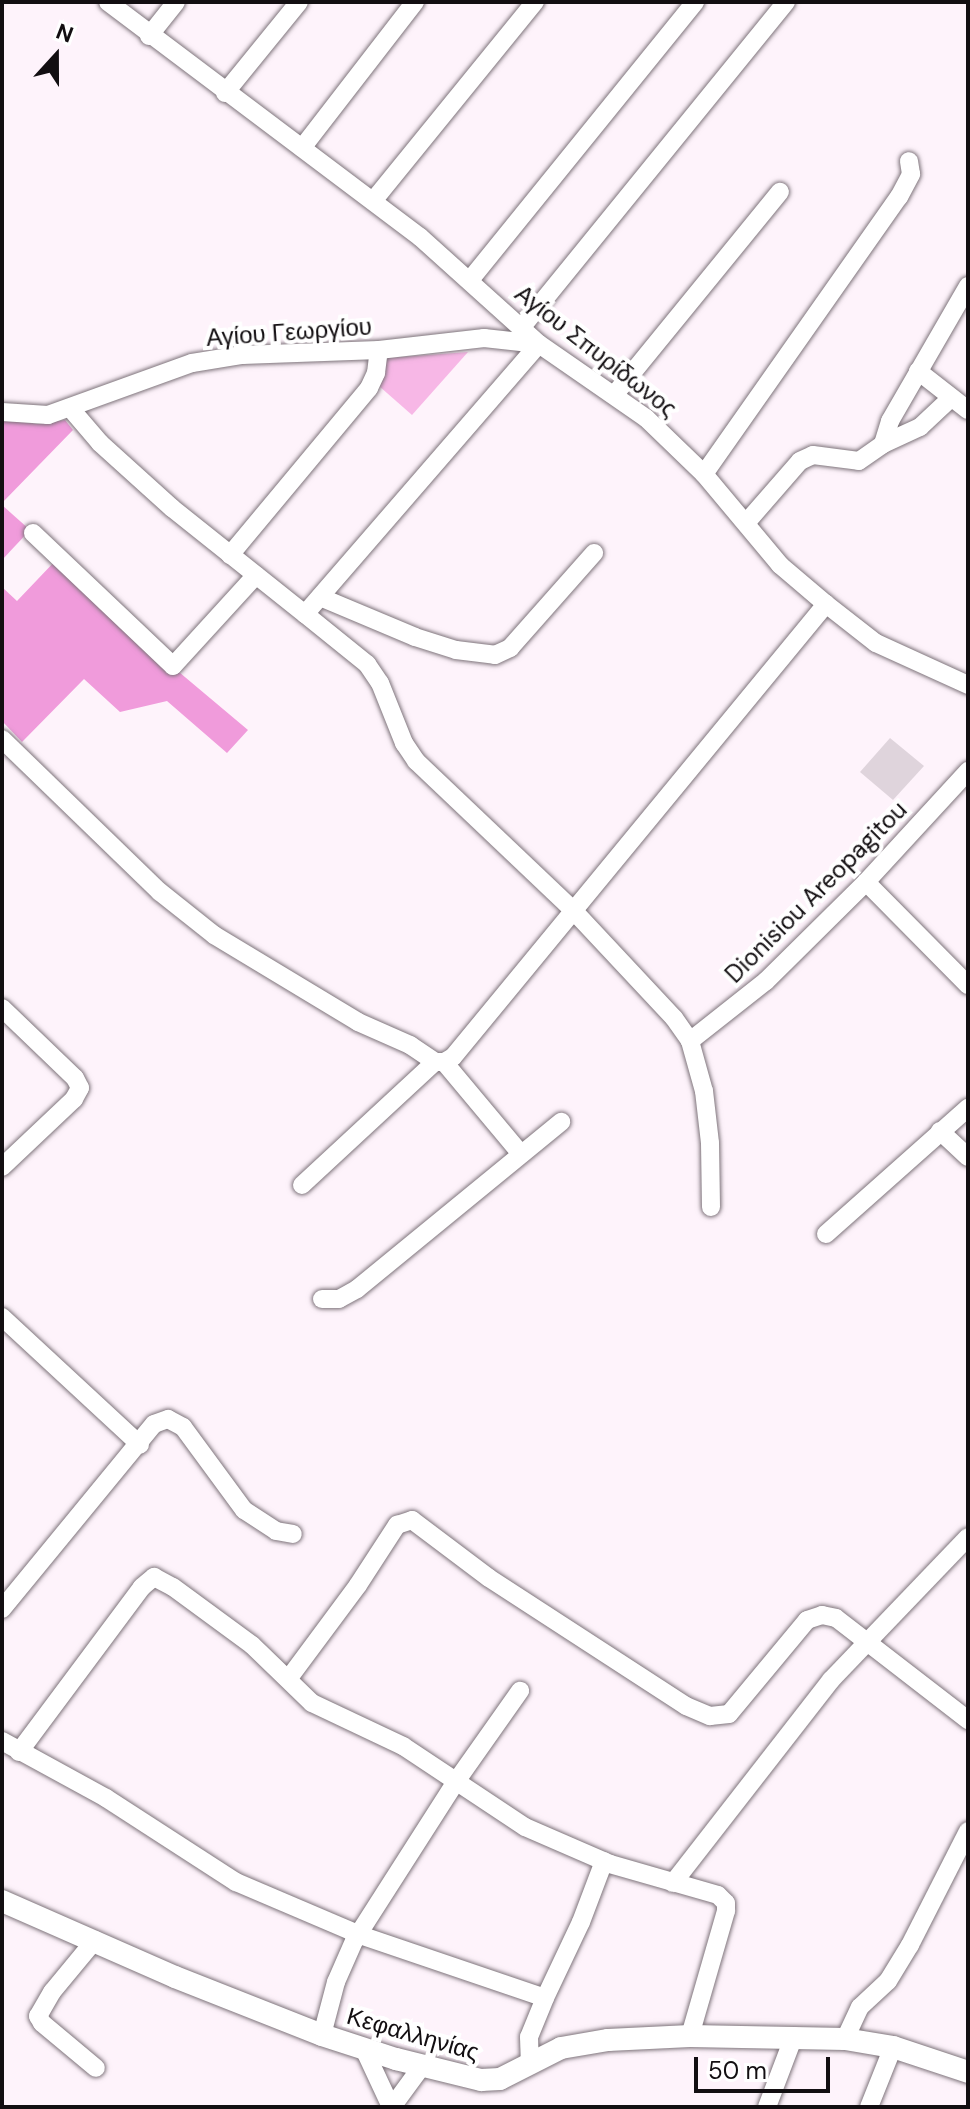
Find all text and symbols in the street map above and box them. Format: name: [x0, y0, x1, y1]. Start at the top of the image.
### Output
north arrow: [16, 16, 96, 96]
text: N: [52, 17, 77, 50]
street label: Αγίου Σπυρίδωνος: [509, 279, 683, 423]
street label: Αγίου Γεωργίου: [205, 312, 373, 352]
street label: Dionisiou Areopagitou: [719, 795, 913, 989]
street label: Κεφαλληνίας: [344, 2001, 482, 2067]
scale bar: [698, 2041, 834, 2091]
text: 50 m: [708, 2055, 767, 2086]

